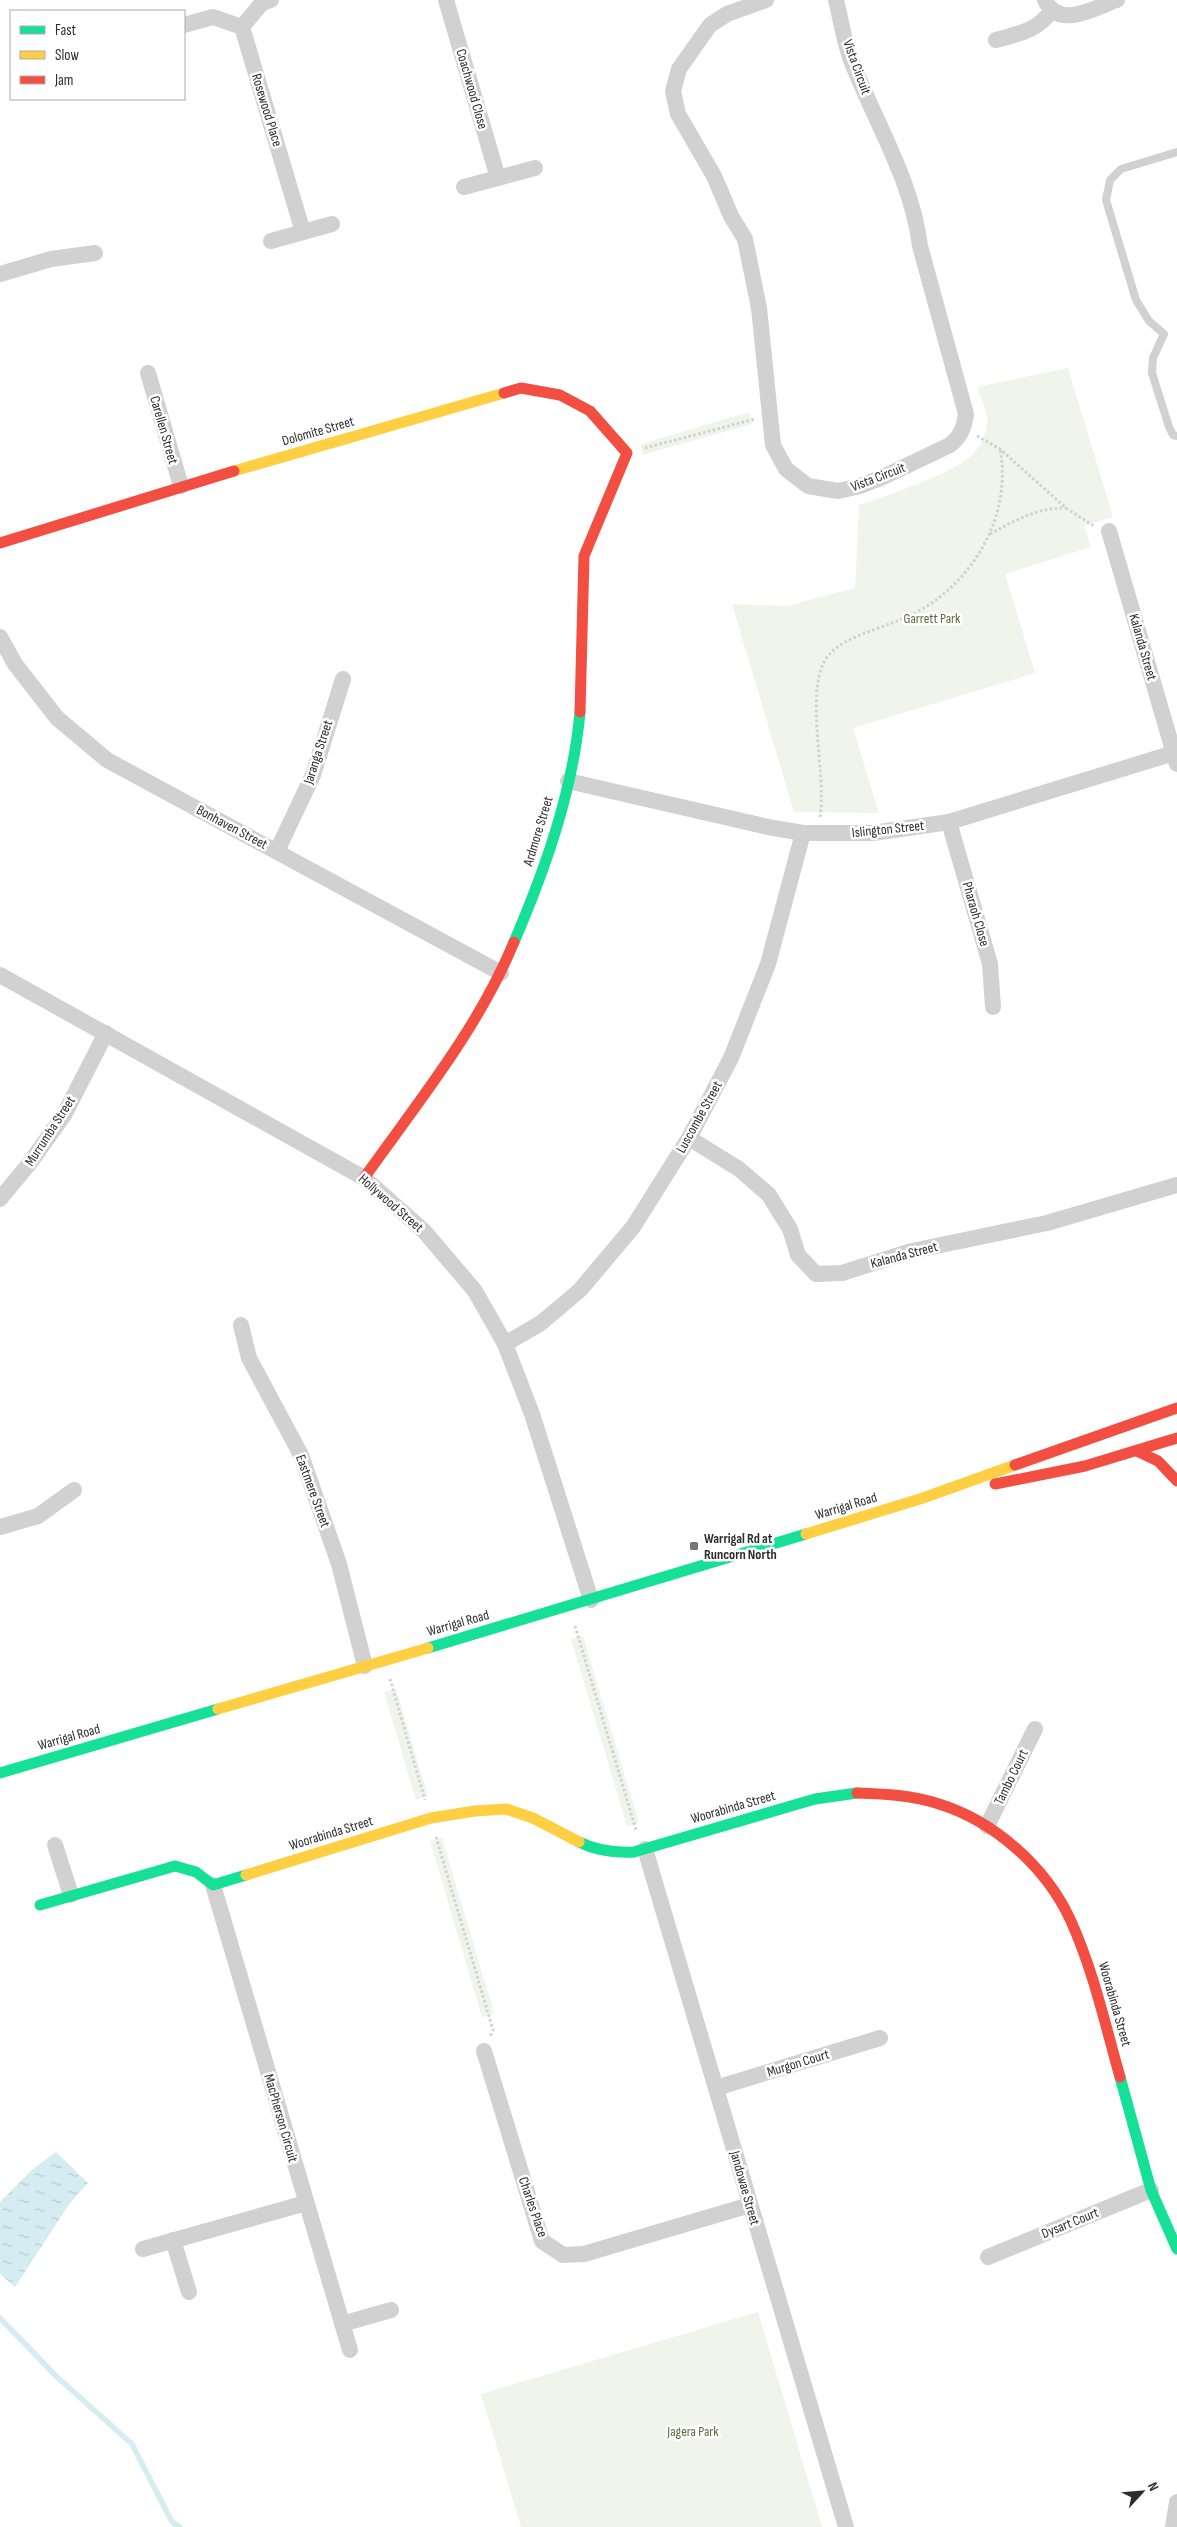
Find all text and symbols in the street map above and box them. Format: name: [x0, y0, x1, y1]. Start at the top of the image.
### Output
legend: [10, 10, 185, 100]
text: Fast: [55, 21, 77, 40]
street label: Vista Circuit: [839, 37, 875, 97]
text: Slow: [55, 46, 79, 65]
street label: Coachwood Close: [452, 47, 492, 131]
text: Jam: [54, 71, 73, 90]
street label: Rosewood Place: [248, 72, 286, 148]
street label: Carellen Street: [146, 394, 182, 466]
street label: Dolomite Street: [280, 413, 356, 449]
street label: Vista Circuit: [848, 459, 908, 495]
park label: Garrett Park: [904, 610, 961, 627]
street label: Kalanda Street: [1125, 612, 1161, 682]
street label: Jaranga Street: [299, 718, 336, 787]
street label: Ardmore Street: [519, 794, 557, 869]
street label: Bonhaven Street: [194, 801, 270, 853]
street label: Islington Street: [851, 817, 925, 841]
street label: Pharaoh Close: [959, 880, 993, 948]
street label: Luscombe Street: [672, 1078, 726, 1156]
street label: Murrumba Street: [21, 1093, 79, 1169]
street label: Hollywood Street: [355, 1170, 427, 1236]
street label: Kalanda Street: [869, 1238, 939, 1272]
street label: Eastmere Street: [292, 1452, 334, 1530]
street label: Warrigal Road: [813, 1489, 879, 1523]
place label: Warrigal Rd at Runcorn North: [704, 1530, 777, 1563]
marker: Warrigal Rd at Runcorn North: [688, 1540, 700, 1552]
street label: Warrigal Road: [425, 1606, 491, 1640]
street label: Warrigal Road: [36, 1720, 102, 1754]
street label: Tambo Court: [990, 1746, 1032, 1808]
street label: Woorabinda Street: [689, 1787, 777, 1827]
street label: Woorabinda Street: [287, 1812, 375, 1854]
street label: Woorabinda Street: [1095, 1960, 1135, 2048]
street label: Murgon Court: [765, 2045, 831, 2081]
street label: MacPherson Circuit: [260, 2072, 302, 2164]
street label: Jandowae Street: [726, 2148, 764, 2227]
street label: Charles Place: [515, 2175, 551, 2239]
street label: Dysart Court: [1039, 2204, 1101, 2242]
park label: Jagera Park: [666, 2423, 719, 2440]
north arrow: [1117, 2467, 1167, 2517]
text: N: [1144, 2479, 1163, 2494]

